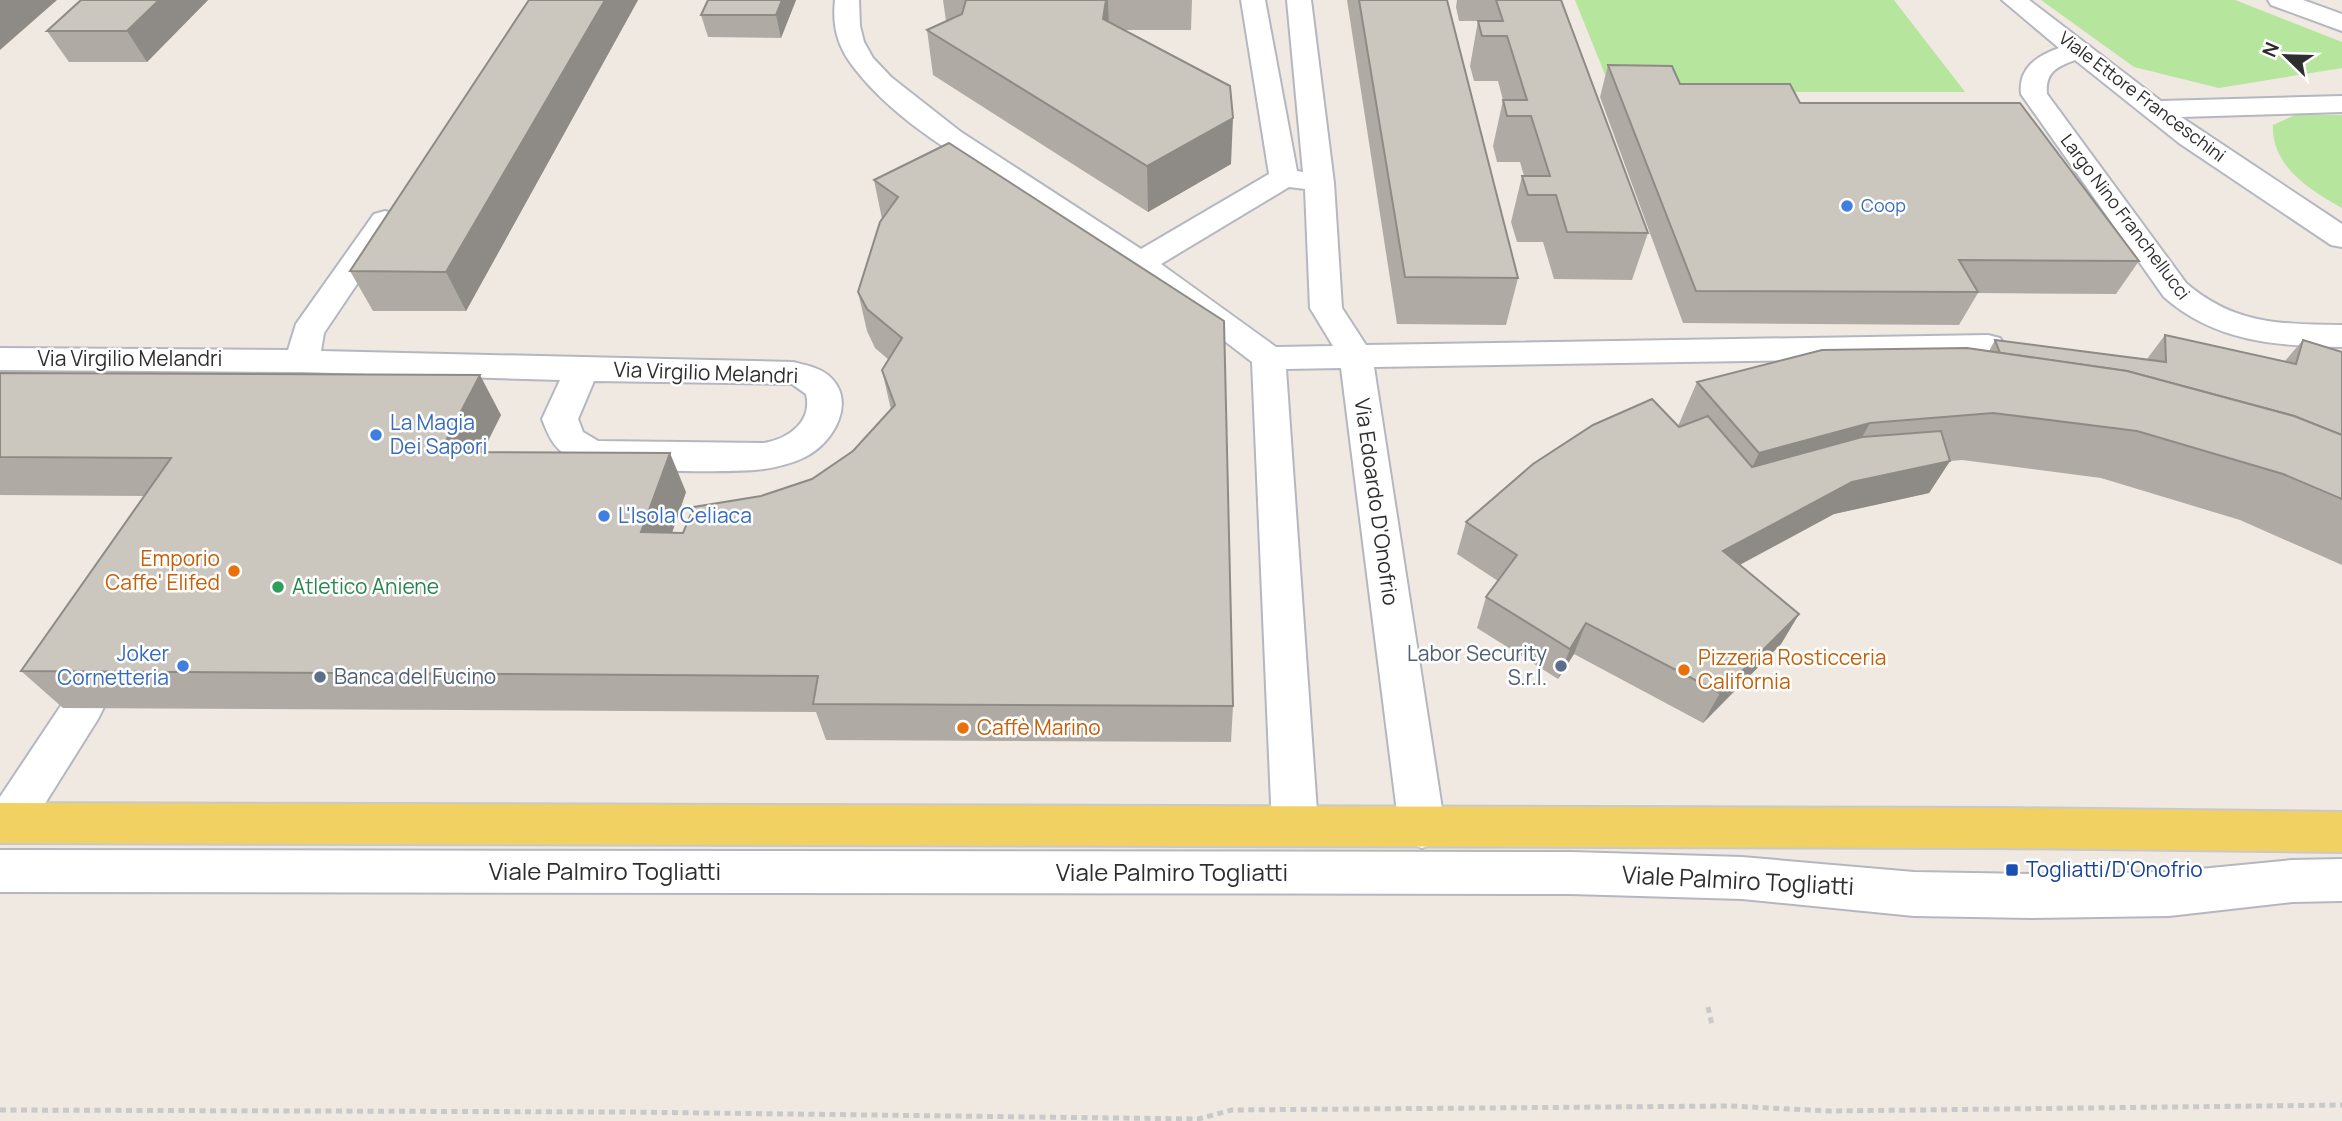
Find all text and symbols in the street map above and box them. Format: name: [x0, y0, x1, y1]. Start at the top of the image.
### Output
north arrow: [2251, 21, 2321, 91]
street label: Viale Ettore Franceschini: [2054, 26, 2231, 167]
text: N: [2256, 38, 2285, 61]
street label: Largo Nino Franchellucci: [2056, 129, 2196, 304]
place label: Coop: [1861, 193, 1906, 217]
marker: Coop: [1839, 198, 1855, 214]
street label: Via Virgilio Melandri: [38, 344, 222, 372]
street label: Via Virgilio Melandri: [613, 355, 799, 389]
street label: Via Edoardo D'Onofrio: [1349, 396, 1405, 607]
place label: La Magia Dei Sapori: [390, 408, 487, 460]
marker: La Magia Dei Sapori: [368, 427, 384, 443]
place label: L'Isola Celiaca: [618, 501, 752, 529]
marker: L'Isola Celiaca: [596, 508, 612, 524]
place label: Emporio Caffe' Elifed: [105, 544, 220, 596]
marker: Emporio Caffe' Elifed: [226, 563, 242, 579]
place label: Atletico Aniene: [292, 572, 439, 600]
marker: Atletico Aniene: [270, 579, 286, 595]
place label: Joker Cornetteria: [57, 639, 169, 691]
place label: Labor Security S.r.l.: [1407, 639, 1547, 691]
place label: Pizzeria Rosticceria California: [1698, 643, 1887, 695]
marker: Joker Cornetteria: [175, 658, 191, 674]
marker: Labor Security S.r.l.: [1553, 658, 1569, 674]
place label: Banca del Fucino: [334, 662, 496, 690]
marker: Pizzeria Rosticceria California: [1676, 662, 1692, 678]
marker: Banca del Fucino: [312, 669, 328, 685]
place label: Caffè Marino: [977, 713, 1101, 741]
marker: Caffè Marino: [955, 720, 971, 736]
street label: Viale Palmiro Togliatti: [489, 854, 721, 887]
street label: Viale Palmiro Togliatti: [1056, 855, 1288, 888]
place label: Togliatti/D'Onofrio: [2026, 855, 2203, 883]
street label: Viale Palmiro Togliatti: [1621, 857, 1855, 902]
marker: Togliatti/D'Onofrio: [2004, 862, 2020, 878]

